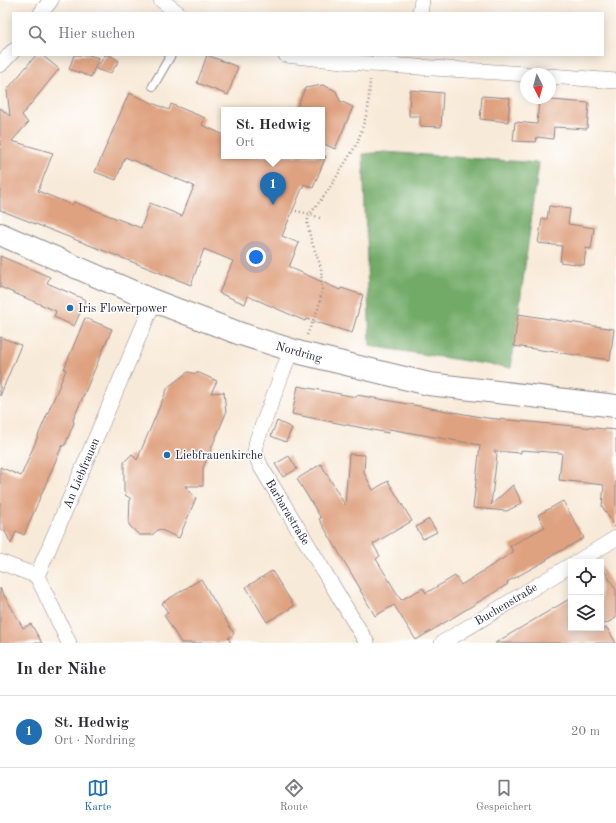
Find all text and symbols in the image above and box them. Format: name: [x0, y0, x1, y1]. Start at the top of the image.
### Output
search box: [12, 12, 604, 56]
icon: search: [26, 23, 48, 45]
text: Hier suchen: [58, 27, 135, 42]
north arrow: [520, 68, 556, 104]
popup: [221, 107, 325, 159]
text: St. Hedwig: [235, 118, 311, 133]
text: Ort: [235, 136, 254, 149]
pin: 1: [260, 172, 286, 205]
your location: [246, 247, 266, 267]
marker: Iris Flowerpower: [65, 303, 75, 313]
place label: Iris Flowerpower: [78, 303, 167, 315]
street label: Nordring: [274, 341, 324, 365]
street label: An Liebfrauen: [62, 436, 102, 510]
marker: Liebfrauenkirche: [162, 450, 172, 460]
place label: Liebfrauenkirche: [175, 450, 263, 462]
street label: Barbarastraße: [263, 478, 312, 548]
map controls: [568, 559, 604, 631]
button: locate: [568, 559, 604, 595]
street label: Buchenstraße: [473, 581, 540, 628]
button: layers: [568, 595, 604, 631]
text: In der Nähe: [16, 661, 106, 678]
text: St. Hedwig: [54, 716, 129, 731]
text: 1: [25, 725, 33, 738]
text: 20 m: [571, 725, 600, 738]
text: Ort · Nordring: [54, 734, 135, 747]
tab: Karte: [84, 777, 111, 815]
tab: Route: [280, 777, 308, 815]
tab: Gespeichert: [476, 777, 532, 815]

